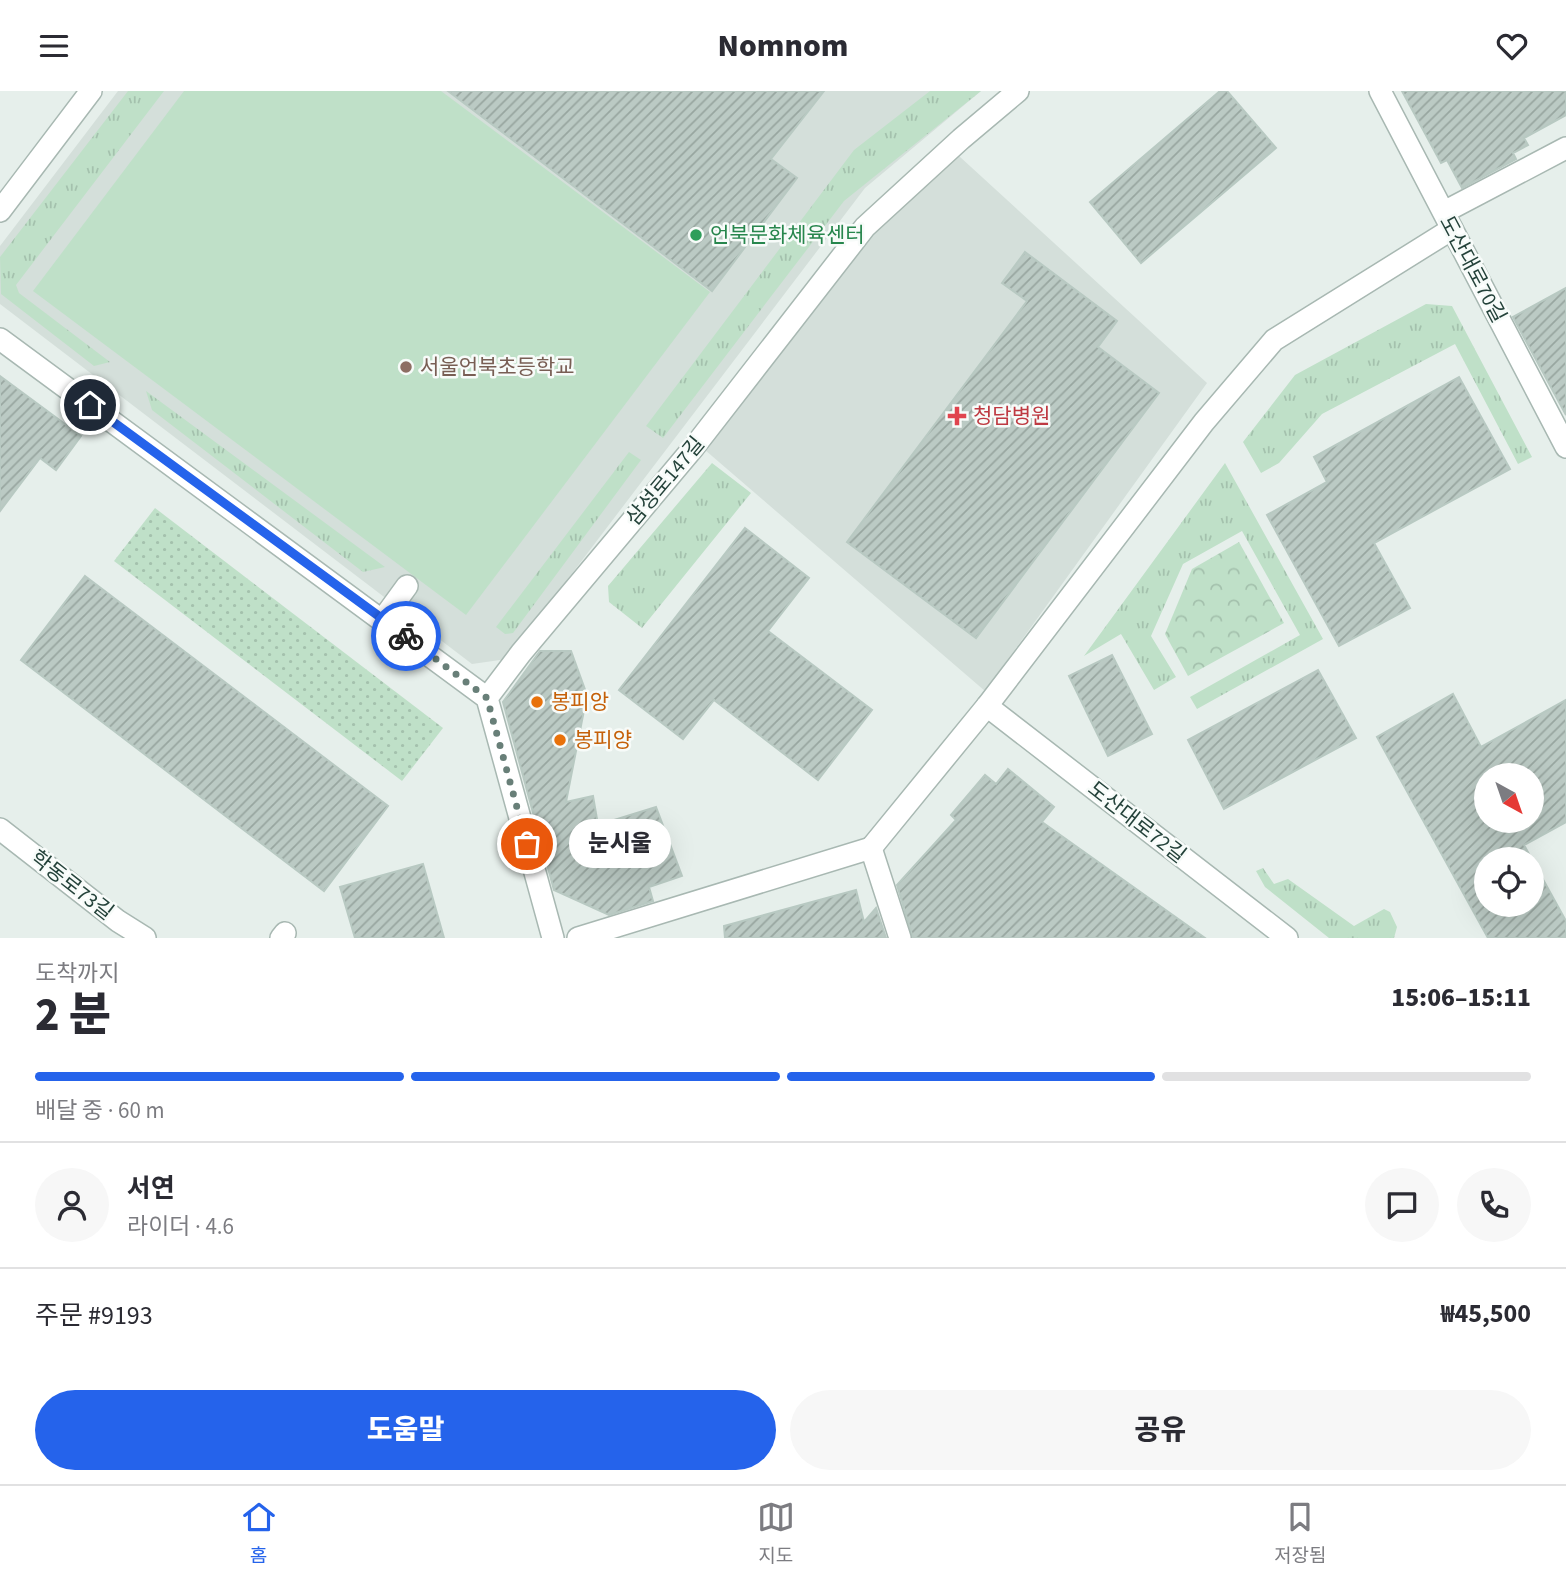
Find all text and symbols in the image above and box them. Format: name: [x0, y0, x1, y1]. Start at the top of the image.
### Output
text: Nomnom: [718, 23, 848, 69]
icon: menu: [35, 27, 73, 65]
icon: heart: [1493, 27, 1531, 65]
street label: 도산대로70길: [1432, 210, 1514, 328]
place label: 언북문화체육센터: [710, 220, 865, 250]
marker: 언북문화체육센터: [688, 227, 704, 243]
place label: 서울언북초등학교: [420, 352, 575, 382]
marker: 서울언북초등학교: [398, 359, 414, 375]
pin: [60, 375, 120, 435]
icon: home: [71, 386, 109, 424]
place label: 청담병원: [973, 401, 1050, 431]
marker: 청담병원: [947, 406, 967, 426]
street label: 삼성로147길: [619, 430, 711, 532]
courier: [371, 601, 441, 671]
icon: bike: [387, 617, 425, 655]
place label: 봉피앙: [551, 687, 609, 717]
marker: 봉피앙: [529, 694, 545, 710]
place label: 봉피양: [574, 725, 632, 755]
marker: 봉피양: [552, 732, 568, 748]
north arrow: [1474, 763, 1544, 833]
map controls: [1474, 763, 1544, 917]
street label: 도산대로72길: [1081, 774, 1193, 870]
pin: [497, 814, 557, 874]
callout: 눈시울: [569, 819, 670, 869]
icon: bag: [508, 825, 546, 863]
text: 눈시울: [588, 827, 652, 860]
street label: 학동로73길: [24, 843, 120, 927]
button: locate: [1474, 847, 1544, 917]
text: 도착까지: [35, 957, 120, 990]
text: 15:06–15:11: [1391, 979, 1531, 1016]
text: 2 분: [35, 983, 111, 1048]
text: 배달 중 · 60 m: [35, 1094, 165, 1127]
button: person: [35, 1168, 109, 1242]
button: chat: [1365, 1168, 1439, 1242]
button: phone: [1457, 1168, 1531, 1242]
text: 서연: [127, 1170, 175, 1207]
text: 라이더 · 4.6: [127, 1210, 234, 1243]
text: ₩45,500: [1441, 1295, 1531, 1332]
text: 주문 #9193: [35, 1297, 153, 1334]
button: 도움말: [35, 1390, 776, 1470]
button: 공유: [790, 1390, 1531, 1470]
tab: 홈: [240, 1498, 278, 1570]
tab: 지도: [757, 1498, 795, 1570]
tab: 저장됨: [1274, 1498, 1326, 1570]

